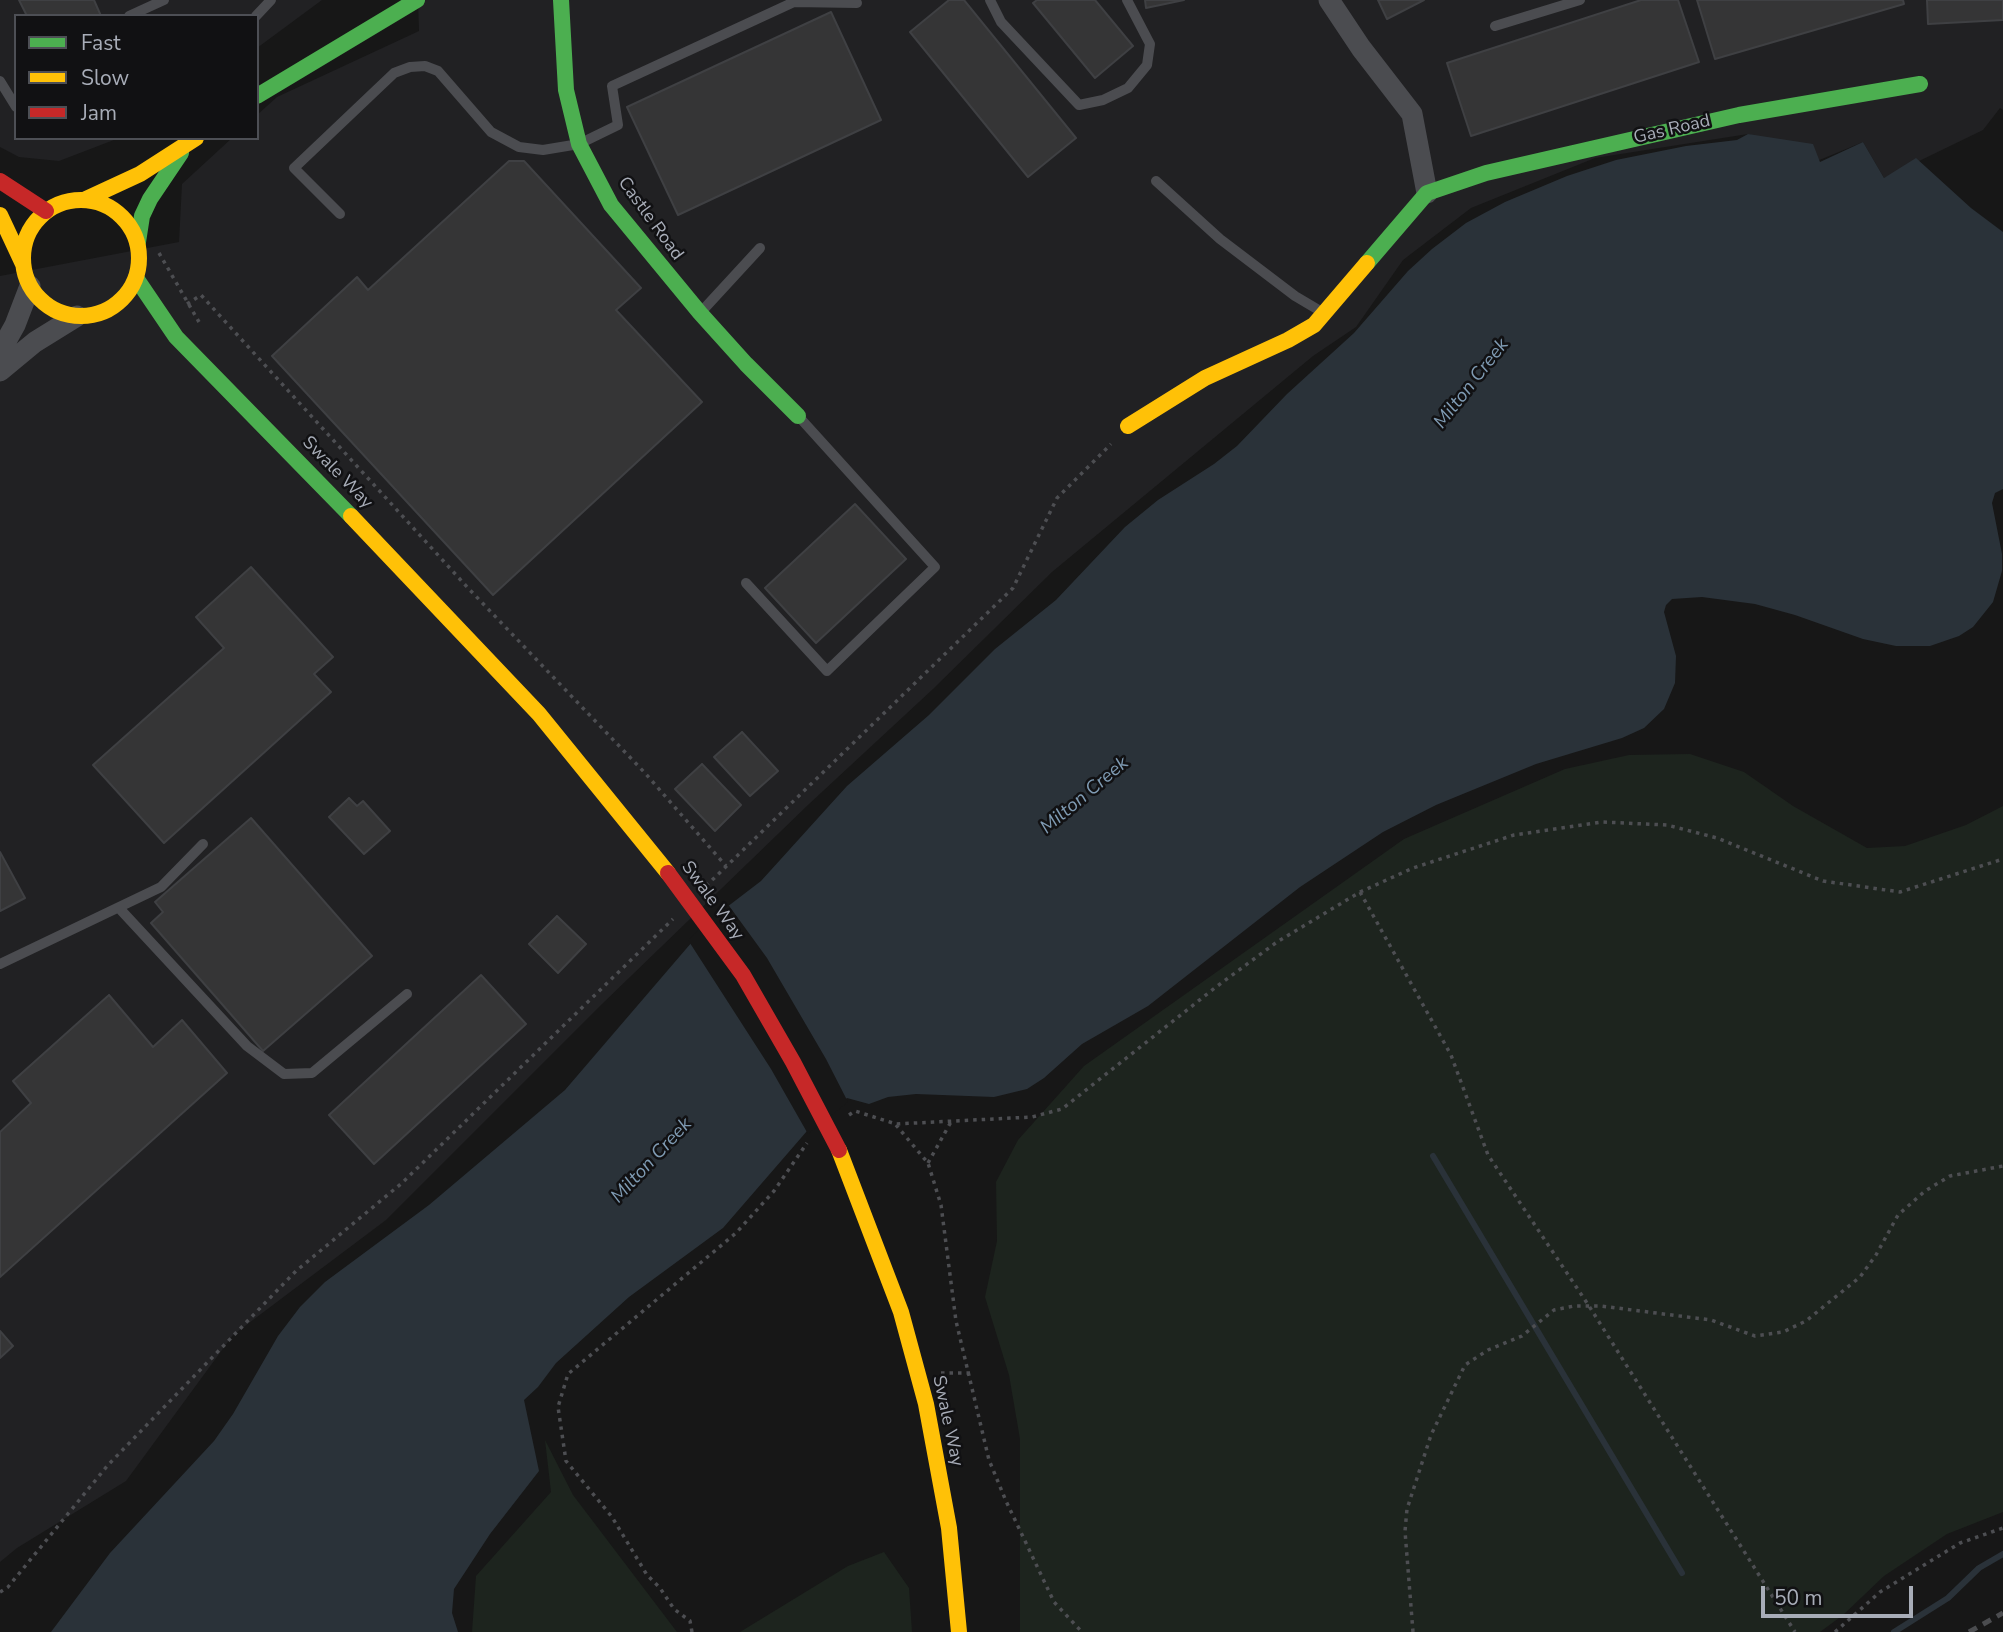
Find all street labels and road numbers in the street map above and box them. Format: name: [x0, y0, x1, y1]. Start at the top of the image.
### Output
street label: Gas Road: [1632, 111, 1712, 149]
street label: Castle Road: [613, 173, 687, 265]
street label: Swale Way: [297, 432, 377, 514]
street label: Swale Way: [676, 857, 748, 945]
street label: Swale Way: [927, 1374, 967, 1468]

